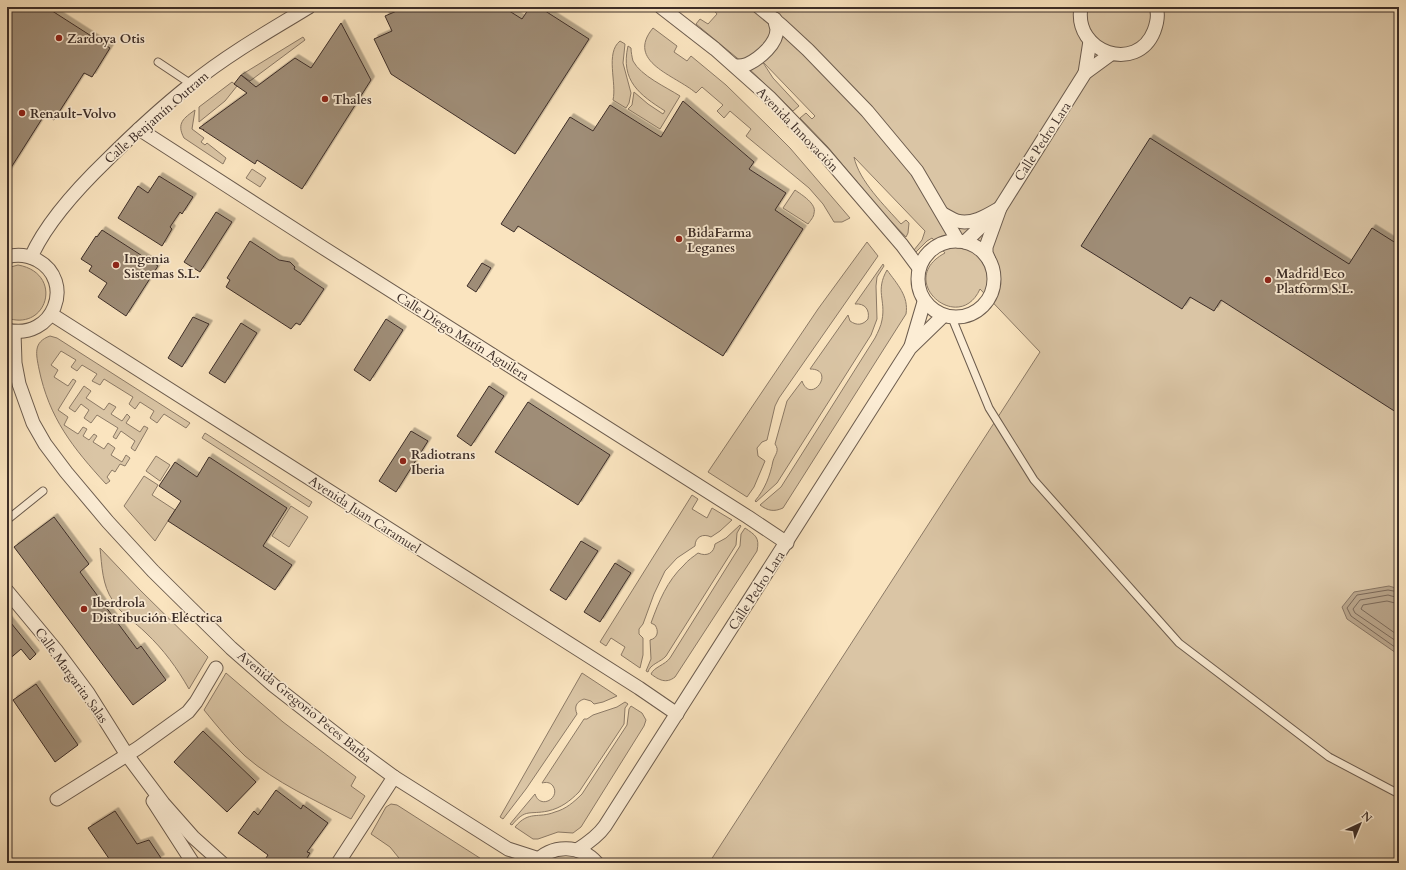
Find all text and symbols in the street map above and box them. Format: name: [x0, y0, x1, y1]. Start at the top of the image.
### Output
place label: Zardoya Otis: [67, 30, 145, 48]
marker: Zardoya Otis: [54, 33, 64, 43]
street label: Calle Benjamín Outram: [101, 68, 213, 168]
street label: Avenida Innovación: [752, 83, 843, 176]
place label: Thales: [333, 91, 372, 109]
marker: Thales: [320, 94, 330, 104]
street label: Calle Pedro Lara: [1010, 98, 1075, 185]
place label: Renault-Volvo: [30, 105, 116, 123]
marker: Renault-Volvo: [17, 108, 27, 118]
place label: BidaFarma Leganes: [687, 224, 752, 257]
marker: BidaFarma Leganes: [674, 234, 684, 244]
place label: Ingenia Sistemas S.L.: [124, 250, 200, 283]
marker: Ingenia Sistemas S.L.: [111, 260, 121, 270]
place label: Madrid Eco Platform S.L.: [1276, 265, 1354, 298]
marker: Madrid Eco Platform S.L.: [1263, 275, 1273, 285]
street label: Calle Diego Marín Aguilera: [393, 289, 533, 385]
place label: Radiotrans Iberia: [411, 446, 475, 479]
marker: Radiotrans Iberia: [398, 456, 408, 466]
street label: Avenida Juan Caramuel: [305, 472, 424, 558]
street label: Calle Pedro Lara: [724, 547, 789, 634]
place label: Iberdrola Distribución Eléctrica: [92, 594, 223, 627]
marker: Iberdrola Distribución Eléctrica: [79, 604, 89, 614]
street label: Calle Margarita Salas: [30, 624, 112, 727]
street label: Avenida Gregorio Peces Barba: [233, 647, 376, 767]
north arrow: [1340, 804, 1380, 844]
text: N: [1358, 808, 1376, 826]

